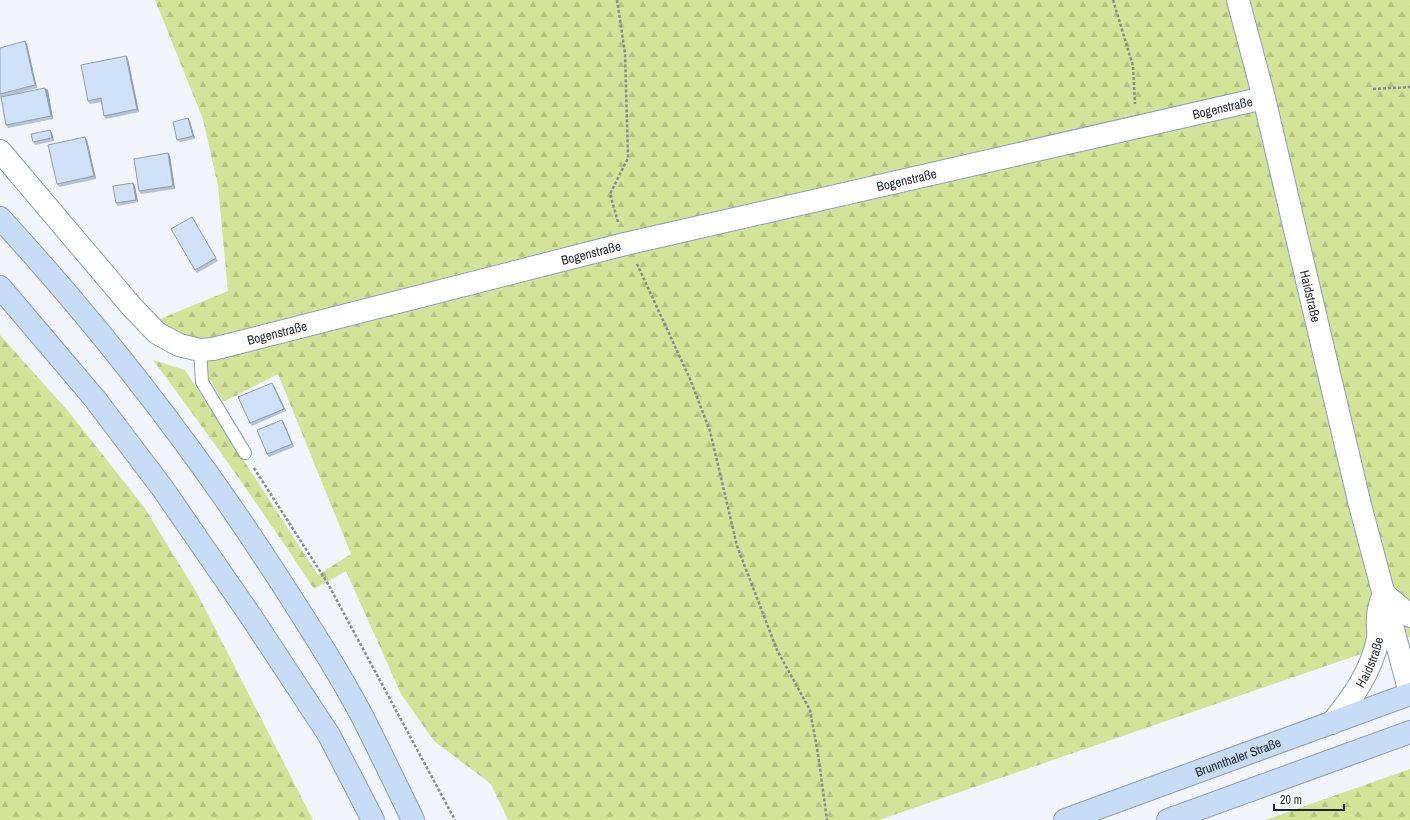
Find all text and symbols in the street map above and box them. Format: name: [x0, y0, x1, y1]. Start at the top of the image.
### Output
street label: Bogenstraße: [1191, 93, 1254, 123]
street label: Bogenstraße: [875, 165, 938, 195]
street label: Bogenstraße: [559, 237, 623, 269]
street label: Haidstraße: [1296, 269, 1325, 324]
street label: Bogenstraße: [245, 317, 309, 349]
street label: Haidstraße: [1352, 636, 1387, 691]
street label: Brunnthaler Straße: [1193, 734, 1283, 781]
scale bar: [1274, 786, 1344, 812]
text: 20 m: [1280, 792, 1302, 808]

